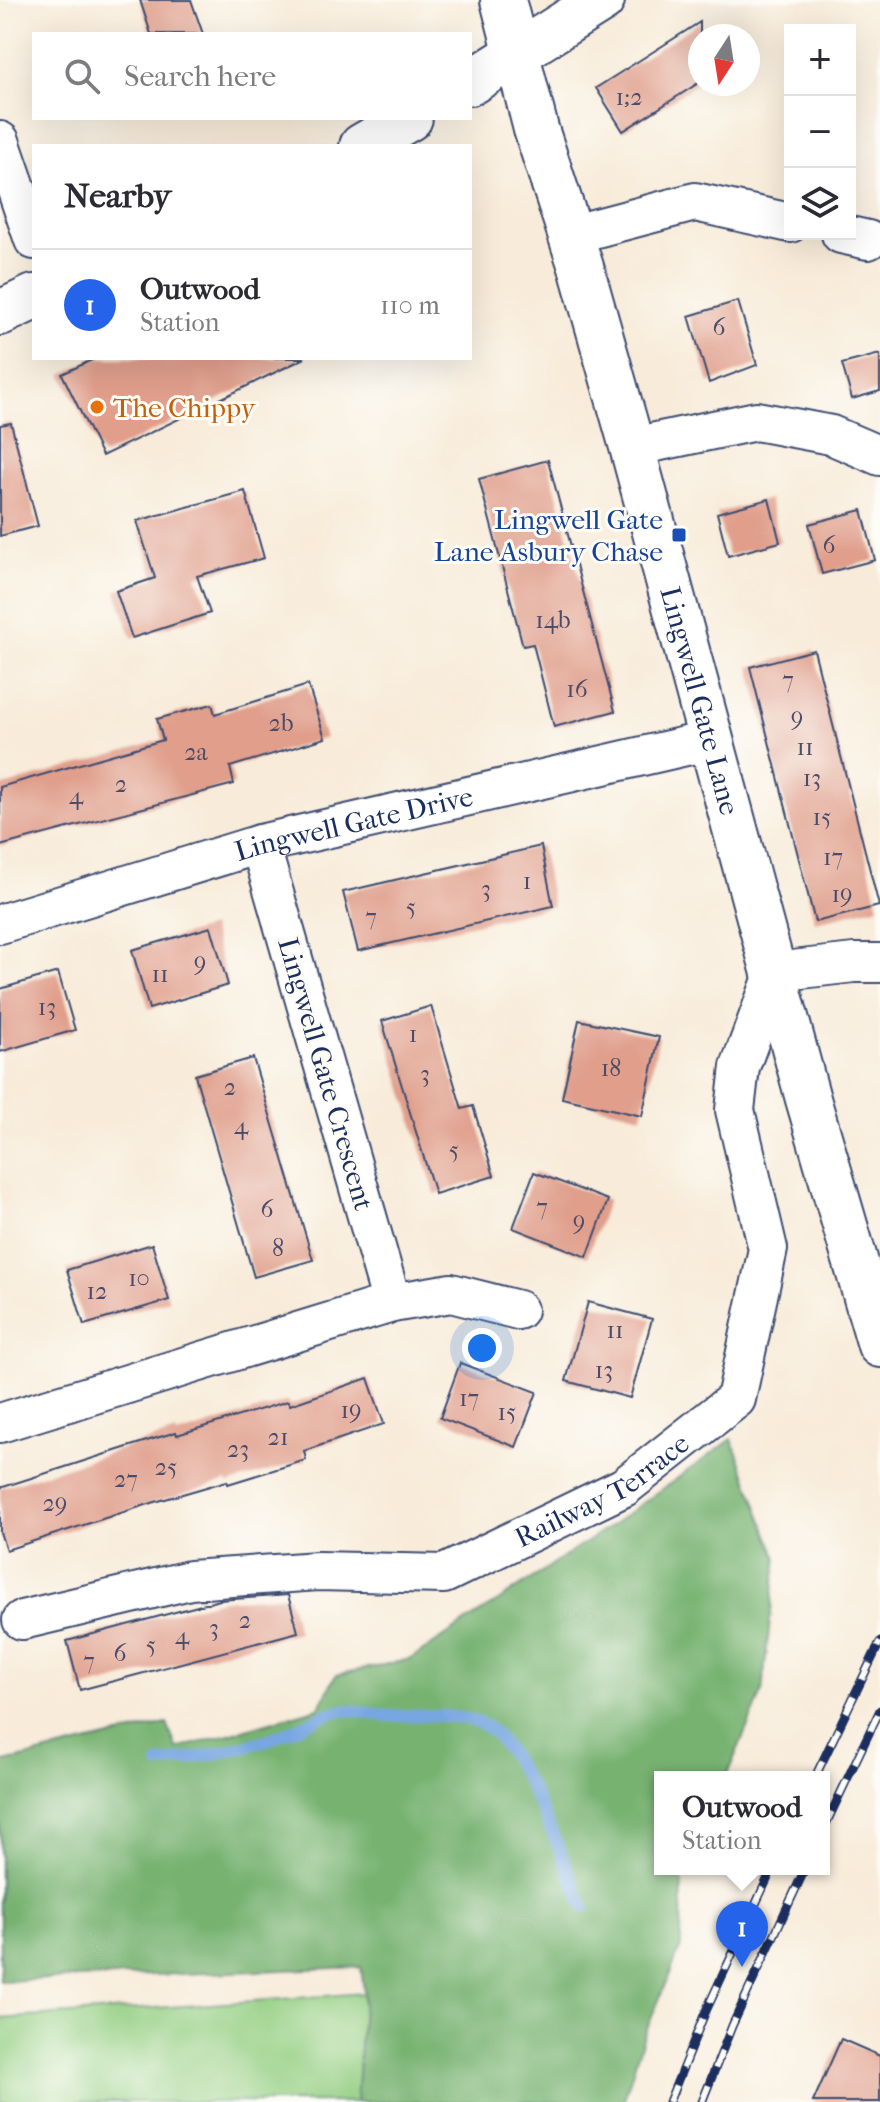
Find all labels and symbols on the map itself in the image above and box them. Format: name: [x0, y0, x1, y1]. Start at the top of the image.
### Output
north arrow: [688, 24, 760, 96]
house number: 1;2: [615, 83, 643, 111]
house number: 6: [713, 313, 727, 341]
place label: The Chippy: [113, 391, 256, 424]
marker: The Chippy: [88, 398, 106, 416]
place label: Lingwell Gate Lane Asbury Chase: [434, 503, 663, 568]
marker: Lingwell Gate Lane Asbury Chase: [670, 526, 688, 544]
house number: 6: [823, 531, 837, 559]
street label: Lingwell Gate Lane: [654, 583, 747, 818]
house number: 14b: [535, 606, 571, 634]
house number: 7: [782, 666, 794, 694]
house number: 16: [566, 675, 589, 703]
house number: 9: [791, 703, 803, 731]
house number: 2b: [269, 709, 293, 737]
house number: 11: [796, 733, 814, 761]
house number: 2a: [184, 738, 209, 766]
house number: 13: [803, 764, 821, 792]
house number: 2: [115, 770, 127, 798]
street label: Lingwell Gate Drive: [230, 779, 476, 867]
house number: 4: [69, 782, 84, 810]
house number: 15: [813, 803, 831, 831]
house number: 17: [823, 843, 843, 871]
house number: 1: [523, 867, 531, 895]
house number: 3: [481, 875, 491, 903]
house number: 19: [831, 880, 853, 908]
house number: 5: [406, 893, 416, 921]
house number: 7: [365, 903, 377, 931]
street label: Lingwell Gate Crescent: [271, 934, 381, 1214]
house number: 9: [194, 948, 206, 976]
house number: 11: [151, 960, 169, 988]
house number: 13: [38, 993, 56, 1021]
house number: 1: [409, 1020, 417, 1048]
house number: 18: [601, 1054, 621, 1082]
house number: 3: [420, 1060, 430, 1088]
house number: 2: [224, 1073, 236, 1101]
house number: 4: [234, 1112, 249, 1140]
house number: 5: [449, 1136, 459, 1164]
house number: 7: [536, 1193, 548, 1221]
house number: 6: [261, 1195, 275, 1223]
house number: 9: [573, 1207, 585, 1235]
house number: 8: [272, 1234, 284, 1262]
house number: 10: [128, 1264, 150, 1292]
house number: 12: [87, 1277, 107, 1305]
house number: 11: [606, 1316, 624, 1344]
your location: [462, 1328, 502, 1368]
house number: 13: [595, 1356, 613, 1384]
house number: 17: [459, 1384, 479, 1412]
house number: 19: [340, 1396, 362, 1424]
house number: 15: [498, 1398, 516, 1426]
house number: 21: [268, 1423, 288, 1451]
street label: Railway Terrace: [509, 1426, 695, 1554]
house number: 23: [227, 1435, 249, 1463]
house number: 25: [155, 1453, 177, 1481]
house number: 27: [114, 1465, 138, 1493]
house number: 29: [43, 1489, 67, 1517]
house number: 2: [239, 1606, 251, 1634]
house number: 3: [209, 1614, 219, 1642]
house number: 4: [175, 1622, 190, 1650]
house number: 5: [146, 1631, 156, 1659]
house number: 6: [114, 1639, 128, 1667]
house number: 7: [83, 1647, 95, 1675]
pin: 1: [716, 1901, 768, 1967]

